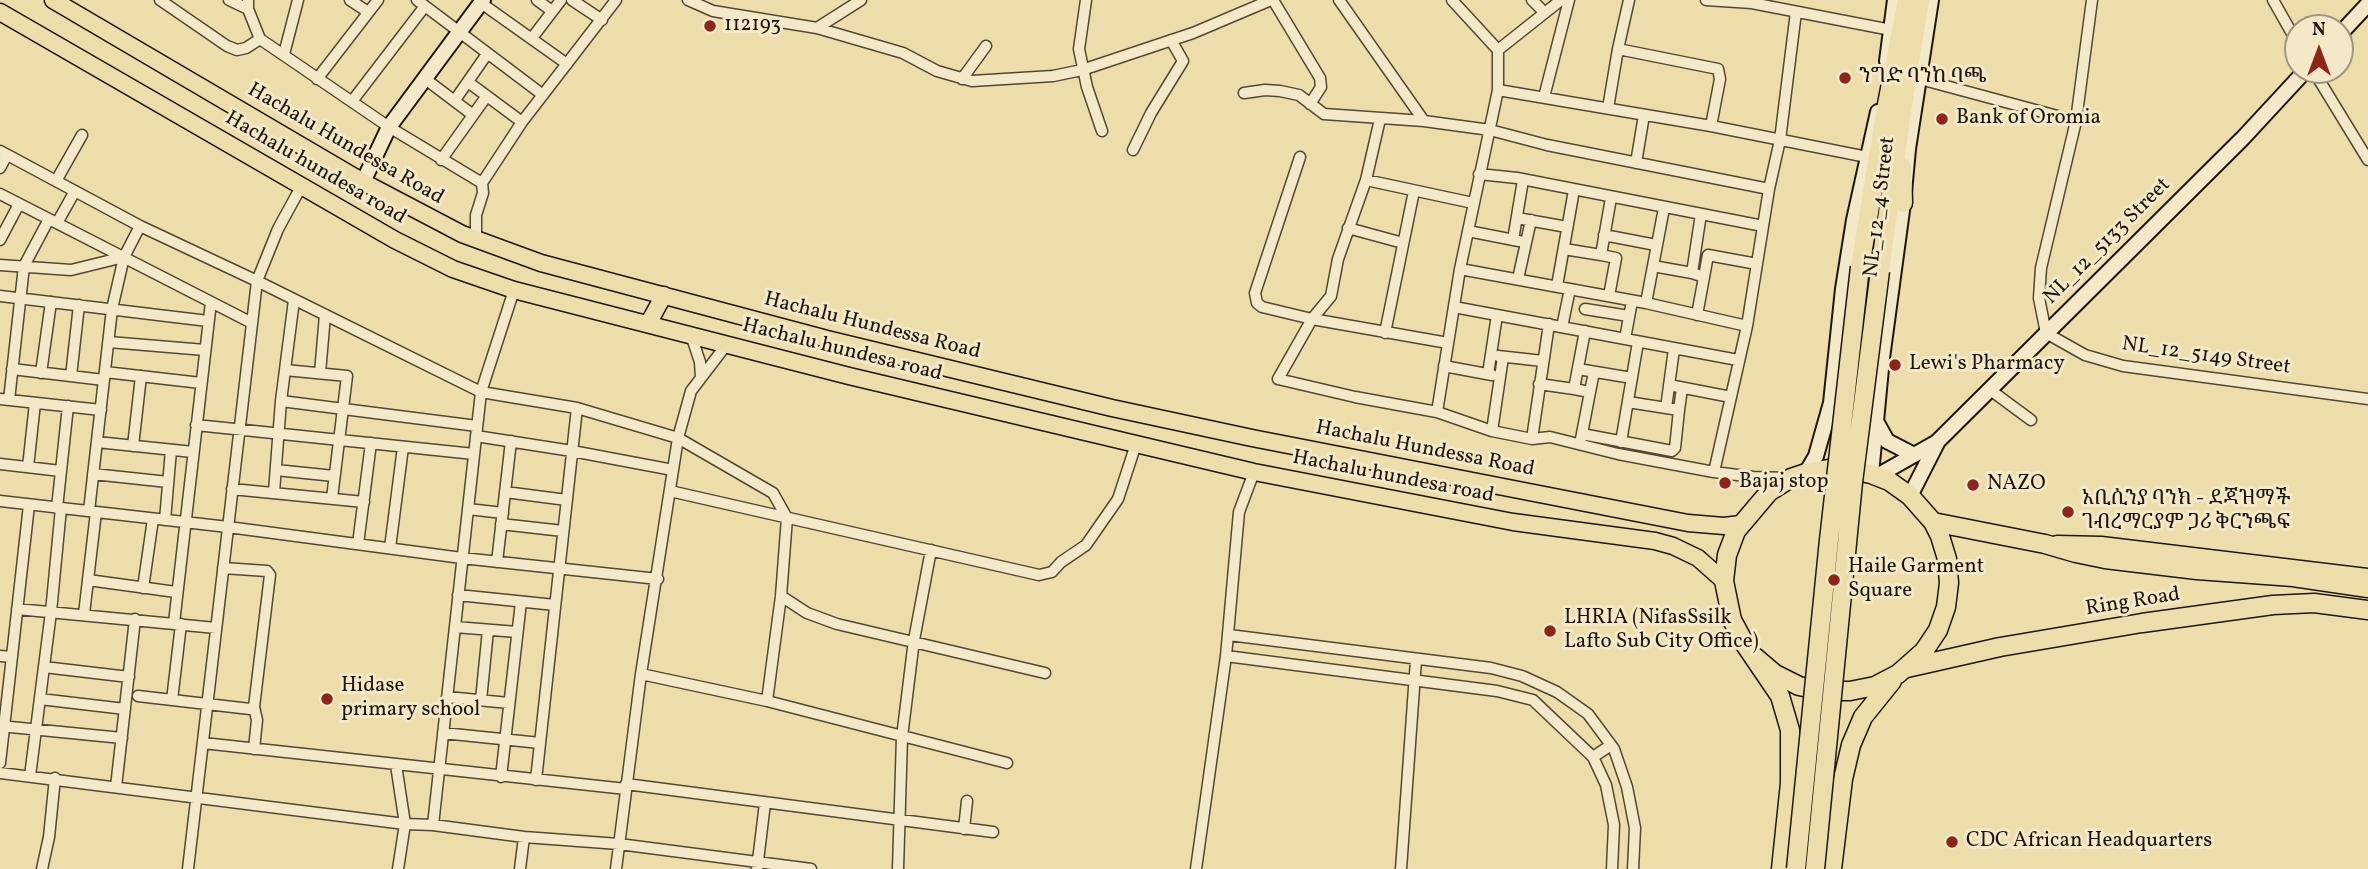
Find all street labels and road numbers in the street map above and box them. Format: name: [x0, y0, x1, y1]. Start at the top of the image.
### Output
street label: Hachalu Hundessa Road: [242, 78, 448, 212]
street label: Hachalu hundesa road: [220, 107, 410, 231]
street label: NL_12_4 Street: [1860, 135, 1902, 279]
street label: NL_12_5133 Street: [2039, 173, 2177, 311]
street label: Hachalu Hundessa Road: [761, 288, 983, 366]
street label: Hachalu hundesa road: [739, 314, 945, 388]
street label: NL_12_5149 Street: [2120, 333, 2292, 381]
street label: Hachalu Hundessa Road: [1313, 416, 1537, 484]
street label: Hachalu hundesa road: [1290, 446, 1496, 510]
street label: Ring Road: [2084, 583, 2182, 623]

